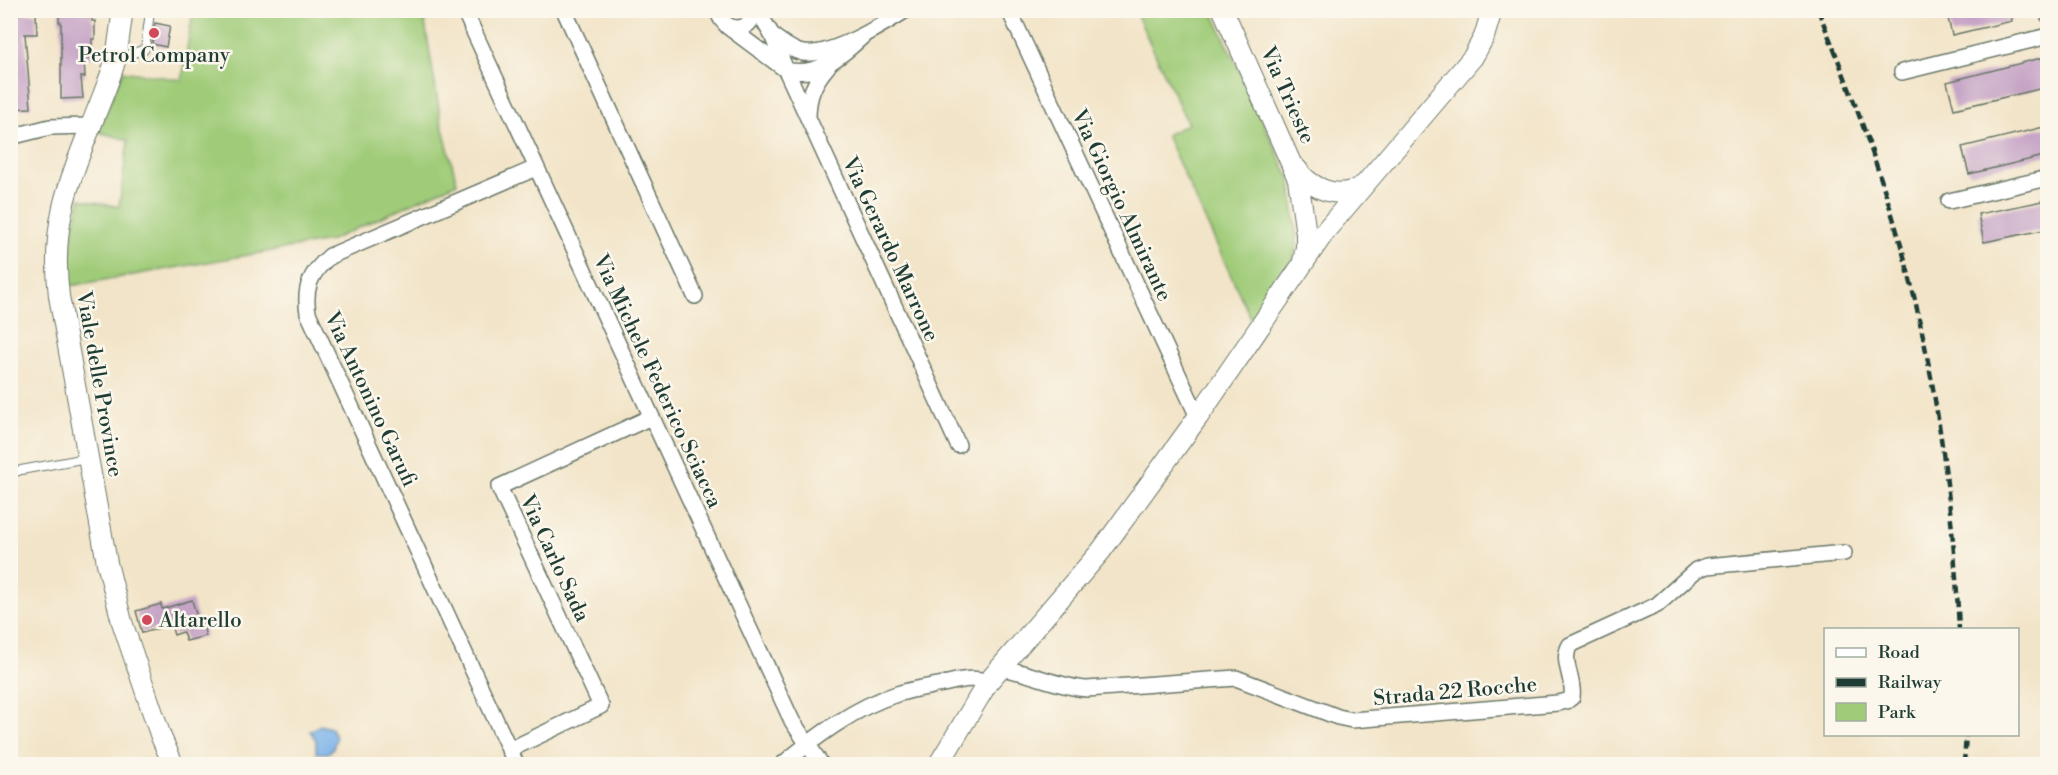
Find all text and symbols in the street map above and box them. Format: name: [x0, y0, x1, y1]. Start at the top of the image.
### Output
marker: Petrol Company: [147, 26, 161, 40]
street label: Via Trieste: [1254, 42, 1320, 148]
place label: Petrol Company: [78, 43, 231, 69]
street label: Via Giorgio Almirante: [1065, 104, 1177, 305]
street label: Via Gerardo Marrone: [835, 152, 944, 346]
street label: Via Michele Federico Sciacca: [586, 250, 727, 513]
street label: Viale delle Province: [70, 288, 128, 479]
street label: Via Antonino Garufi: [318, 307, 422, 491]
street label: Via Carlo Sada: [513, 490, 595, 626]
place label: Altarello: [158, 608, 242, 634]
marker: Altarello: [140, 613, 154, 627]
legend: [1824, 628, 2019, 736]
text: Road: [1878, 641, 1921, 664]
text: Railway: [1878, 671, 1942, 694]
street label: Strada 22 Rocche: [1372, 672, 1538, 712]
text: Park: [1878, 701, 1917, 724]

